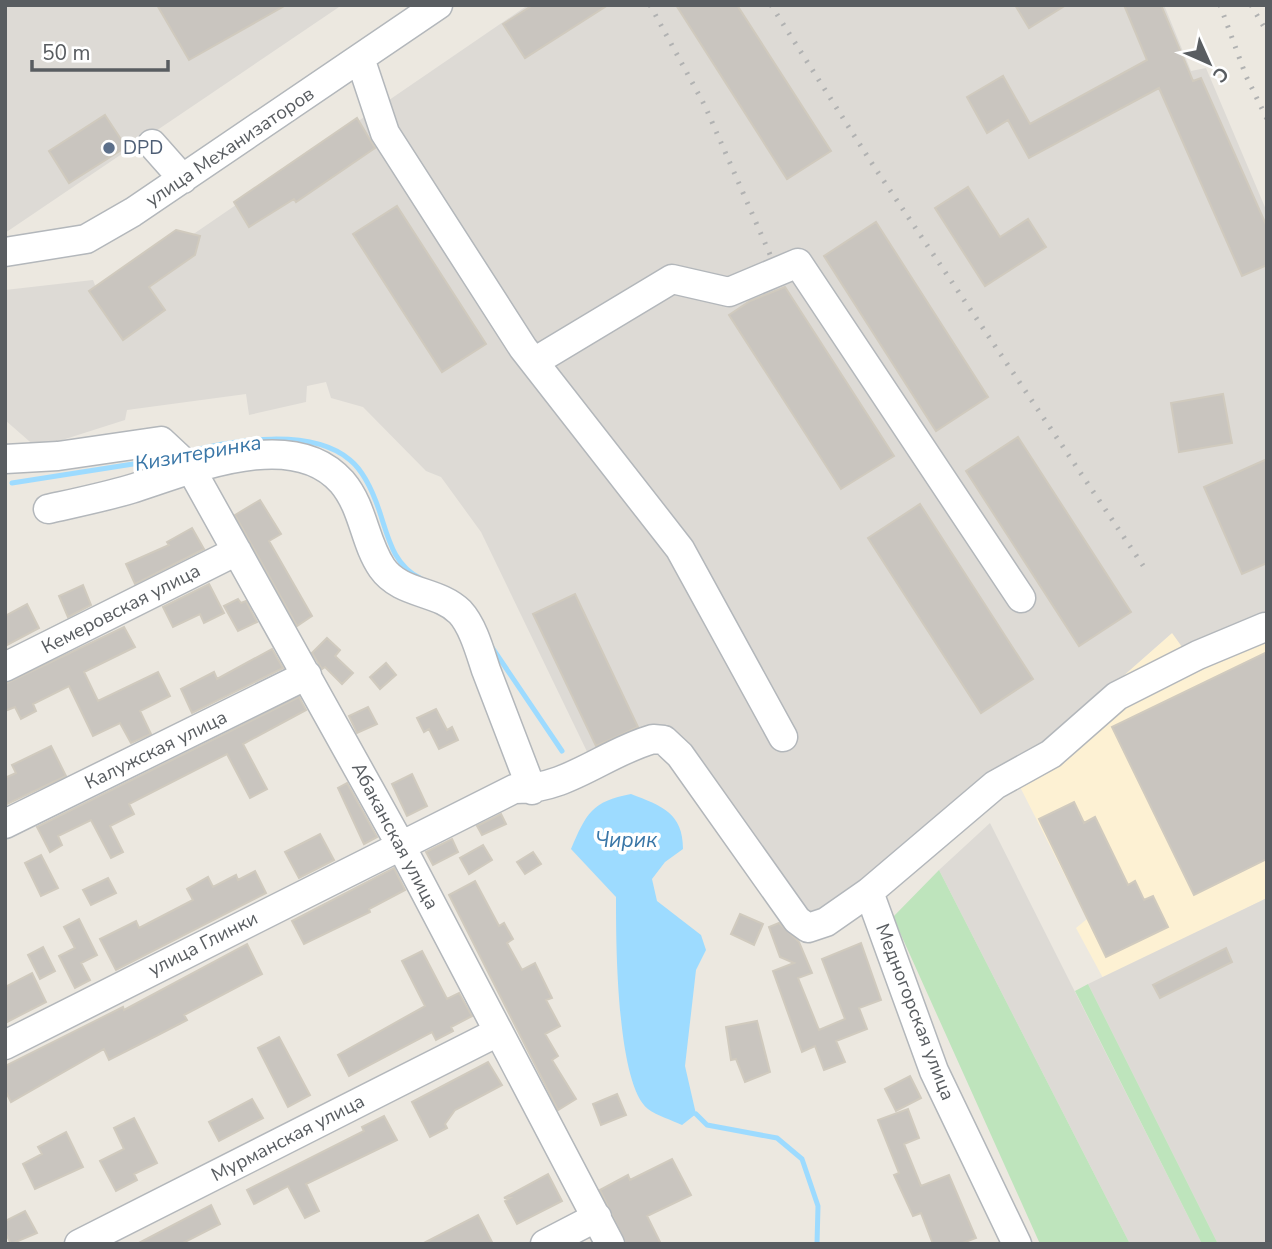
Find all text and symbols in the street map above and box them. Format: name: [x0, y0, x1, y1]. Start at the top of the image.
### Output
scale bar: [32, 28, 168, 72]
north arrow: [1174, 28, 1244, 98]
text: 50 m: [42, 39, 91, 67]
text: С: [1206, 61, 1234, 88]
street label: улица Механизаторов: [141, 81, 319, 213]
place label: DPD: [123, 135, 163, 161]
marker: DPD: [101, 140, 117, 156]
water label: Кизитеринка: [132, 428, 264, 478]
street label: Кемеровская улица: [37, 558, 205, 660]
street label: Калужская улица: [80, 704, 232, 796]
street label: Абаканская улица: [345, 758, 445, 914]
water label: Чирик: [595, 826, 658, 854]
street label: улица Глинки: [144, 905, 262, 983]
street label: Медногорская улица: [869, 920, 961, 1104]
street label: Мурманская улица: [207, 1088, 369, 1188]

